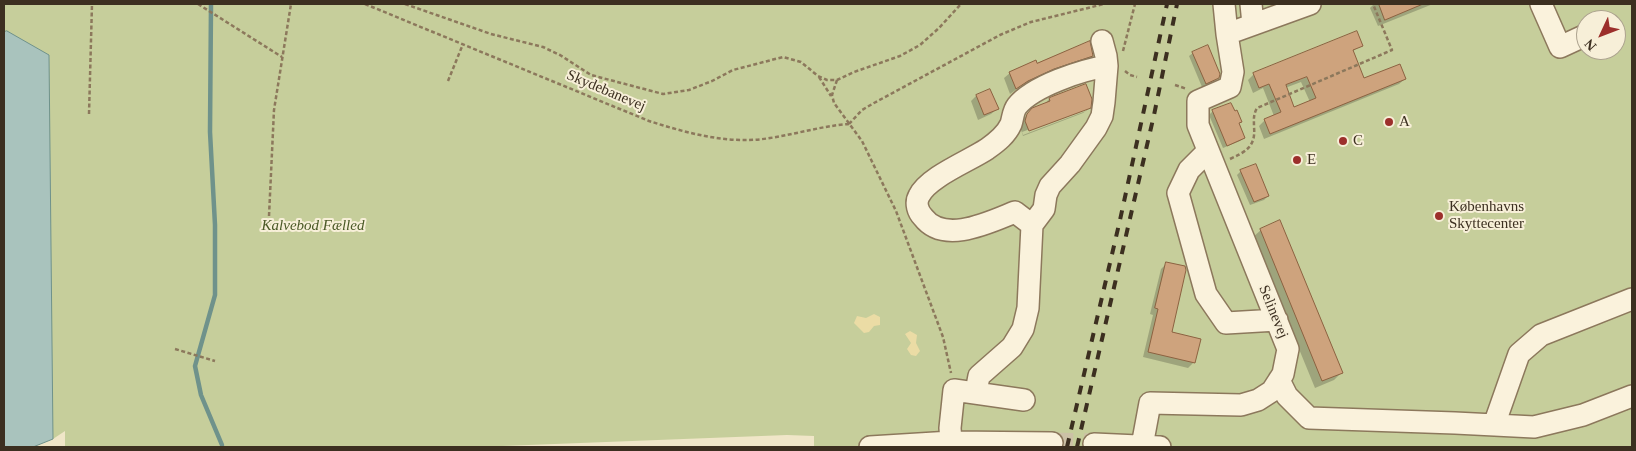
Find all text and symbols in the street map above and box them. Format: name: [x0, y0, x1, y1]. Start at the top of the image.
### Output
north arrow: [1576, 10, 1626, 60]
text: N: [1581, 36, 1599, 54]
street label: Skydebanevej: [564, 66, 648, 116]
place label: A: [1399, 113, 1410, 131]
marker: A: [1383, 116, 1395, 128]
place label: C: [1353, 132, 1363, 150]
marker: C: [1337, 135, 1349, 147]
place label: E: [1307, 151, 1316, 169]
marker: E: [1291, 154, 1303, 166]
place label: Københavns Skyttecenter: [1449, 198, 1524, 233]
marker: Københavns Skyttecenter: [1433, 210, 1445, 222]
park label: Kalvebod Fælled: [262, 217, 364, 235]
street label: Selinevej: [1254, 283, 1292, 341]

